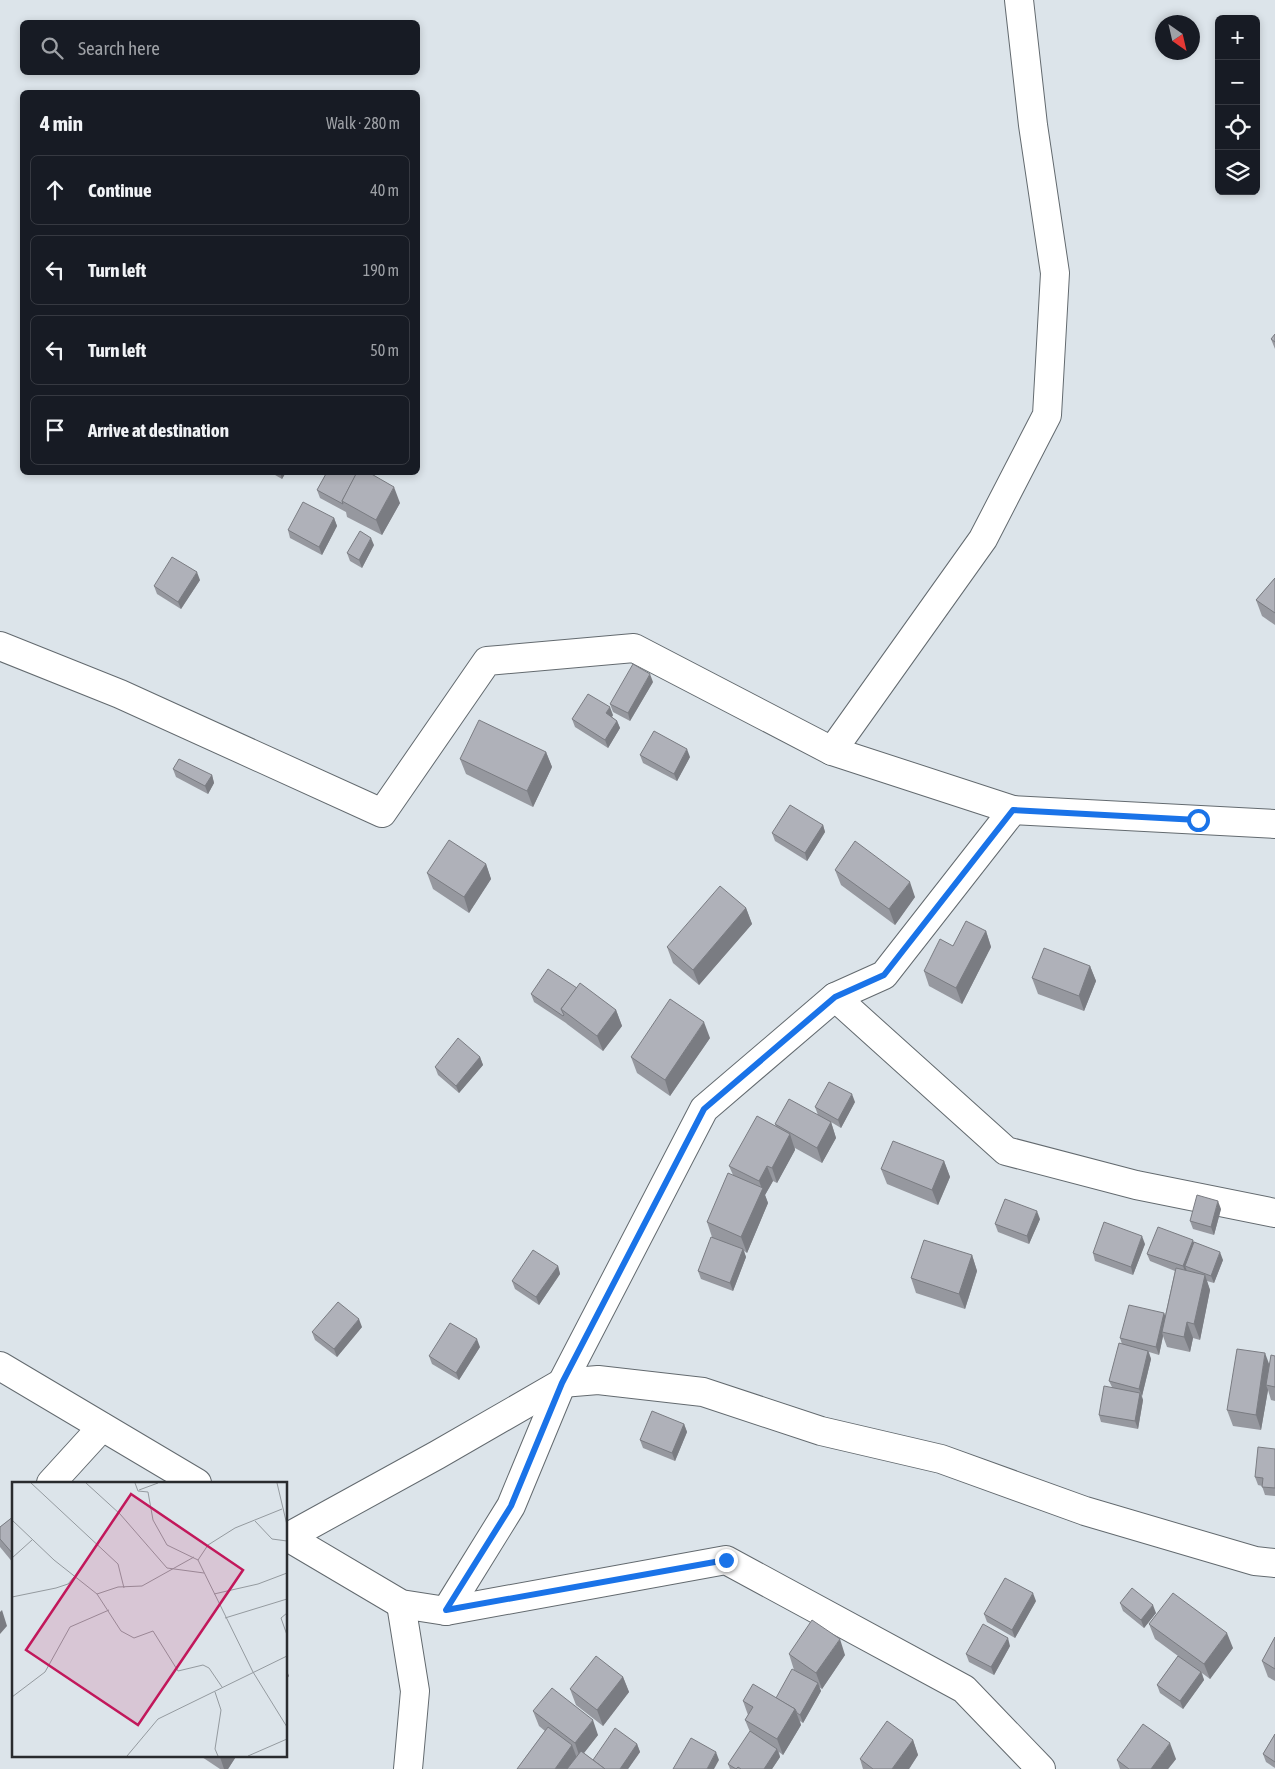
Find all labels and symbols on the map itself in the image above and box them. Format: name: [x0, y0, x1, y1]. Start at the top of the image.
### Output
north arrow: [1155, 15, 1200, 60]
route start: [1187, 809, 1210, 832]
inset map: [12, 1482, 288, 1756]
route end: [715, 1549, 738, 1572]

